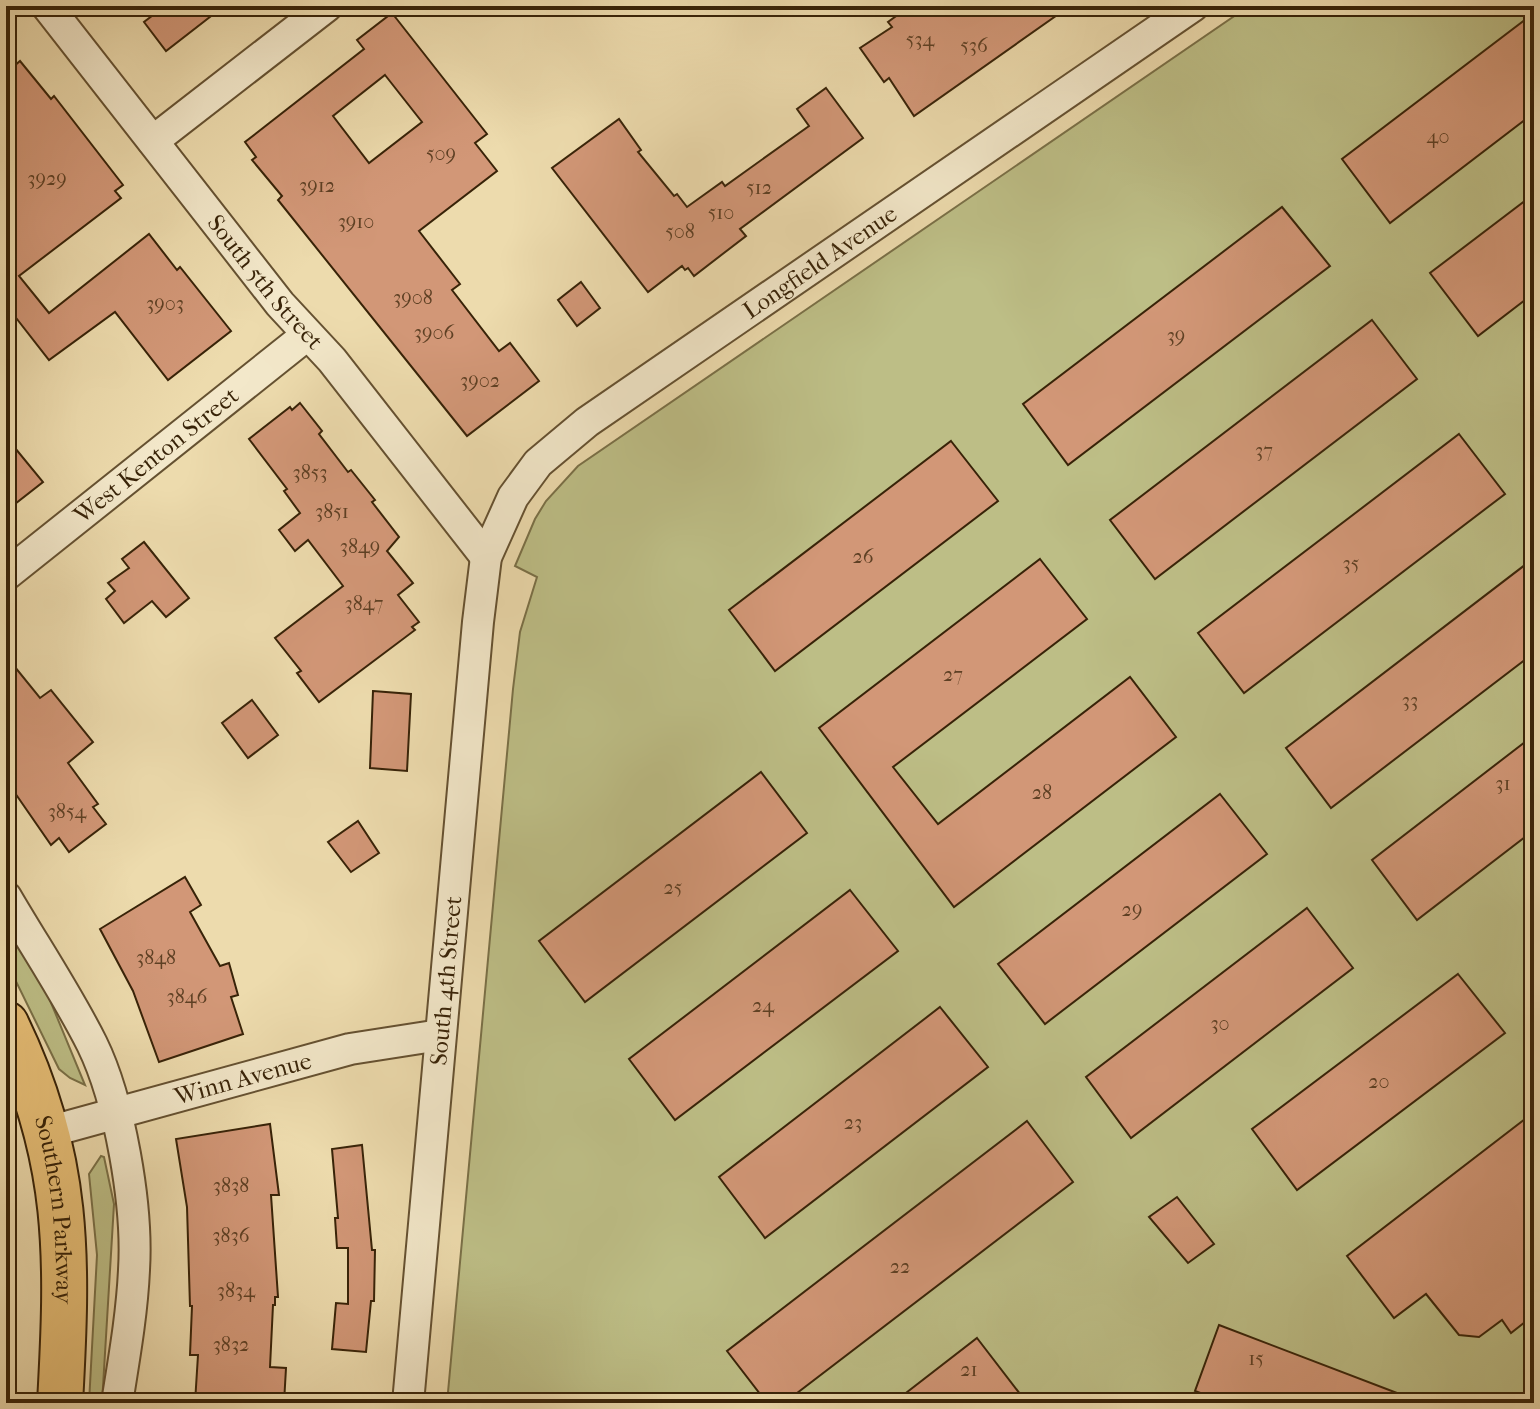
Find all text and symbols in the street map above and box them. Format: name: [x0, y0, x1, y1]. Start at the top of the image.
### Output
house number: 534: [906, 28, 936, 51]
house number: 536: [960, 34, 988, 57]
house number: 40: [1427, 125, 1449, 148]
house number: 509: [426, 142, 456, 165]
house number: 3929: [27, 167, 67, 190]
house number: 3912: [299, 174, 335, 197]
house number: 512: [746, 176, 772, 199]
street label: Longfield Avenue: [737, 199, 902, 325]
house number: 510: [708, 201, 734, 224]
street label: South 5th Street: [202, 209, 329, 355]
house number: 3910: [338, 210, 374, 233]
house number: 508: [665, 220, 695, 243]
house number: 3908: [393, 286, 433, 309]
house number: 3903: [146, 292, 184, 315]
house number: 3906: [414, 321, 454, 344]
house number: 39: [1167, 324, 1185, 347]
house number: 3902: [460, 369, 500, 392]
street label: West Kenton Street: [68, 381, 244, 530]
house number: 37: [1255, 439, 1273, 462]
house number: 3853: [292, 461, 328, 484]
house number: 3851: [315, 500, 349, 523]
house number: 3849: [340, 535, 380, 558]
house number: 26: [852, 545, 874, 568]
house number: 35: [1343, 552, 1359, 575]
house number: 3847: [344, 592, 384, 615]
house number: 27: [943, 663, 963, 686]
house number: 33: [1402, 689, 1418, 712]
house number: 31: [1495, 772, 1511, 795]
house number: 28: [1032, 781, 1052, 804]
house number: 3854: [48, 800, 88, 823]
house number: 25: [664, 876, 682, 899]
street label: South 4th Street: [424, 894, 467, 1067]
house number: 29: [1122, 898, 1142, 921]
house number: 3848: [136, 946, 176, 969]
house number: 3846: [167, 985, 208, 1008]
house number: 24: [752, 994, 775, 1017]
house number: 30: [1210, 1012, 1230, 1035]
street label: Winn Avenue: [170, 1046, 315, 1111]
house number: 20: [1368, 1070, 1390, 1093]
house number: 23: [844, 1111, 862, 1134]
street label: Southern Parkway: [29, 1112, 78, 1305]
house number: 3838: [213, 1174, 249, 1197]
house number: 3836: [212, 1224, 250, 1247]
house number: 22: [890, 1255, 910, 1278]
house number: 3834: [217, 1279, 256, 1302]
house number: 3832: [213, 1333, 249, 1356]
house number: 15: [1248, 1347, 1264, 1370]
house number: 21: [960, 1358, 978, 1381]

